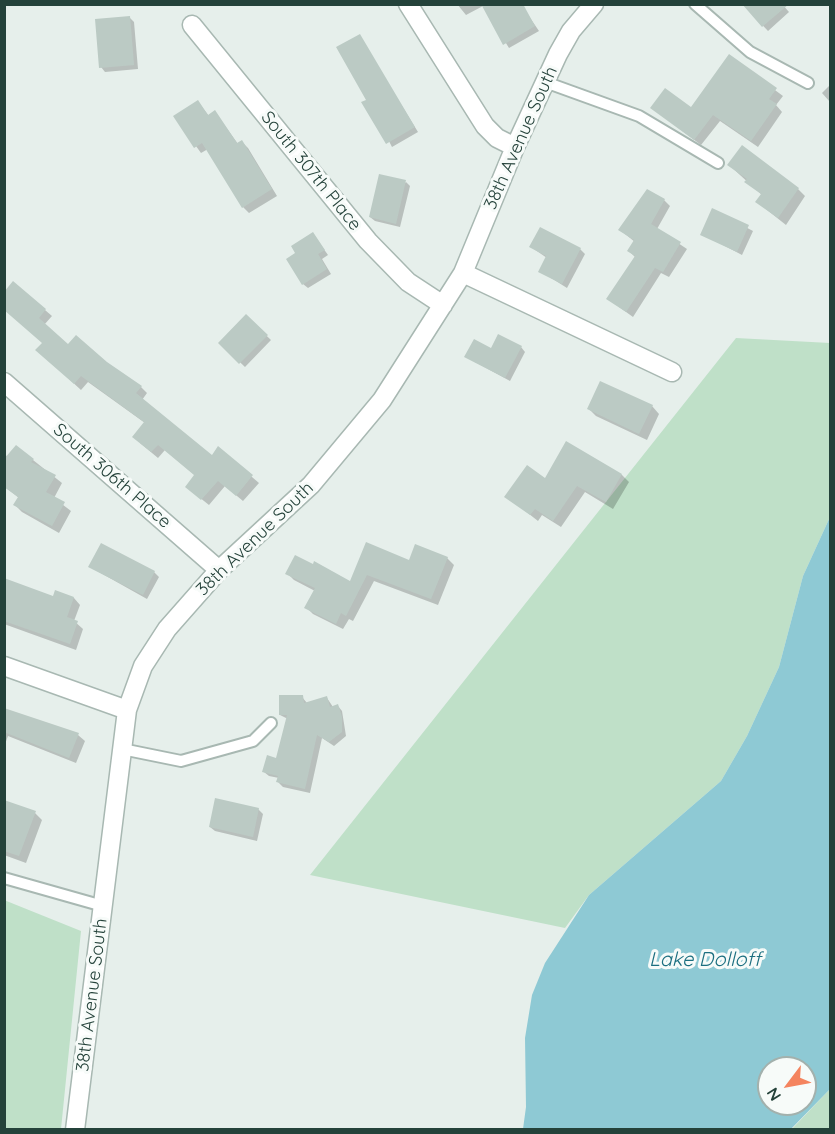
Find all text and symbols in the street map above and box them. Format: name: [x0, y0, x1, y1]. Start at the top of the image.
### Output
street label: 38th Avenue South: [480, 63, 562, 213]
street label: South 307th Place: [256, 107, 366, 235]
street label: South 306th Place: [49, 419, 175, 533]
street label: 38th Avenue South: [192, 478, 318, 600]
street label: 38th Avenue South: [72, 917, 112, 1073]
water label: Lake Dolloff: [649, 948, 761, 972]
north arrow: [757, 1056, 817, 1116]
text: N: [762, 1084, 785, 1105]

